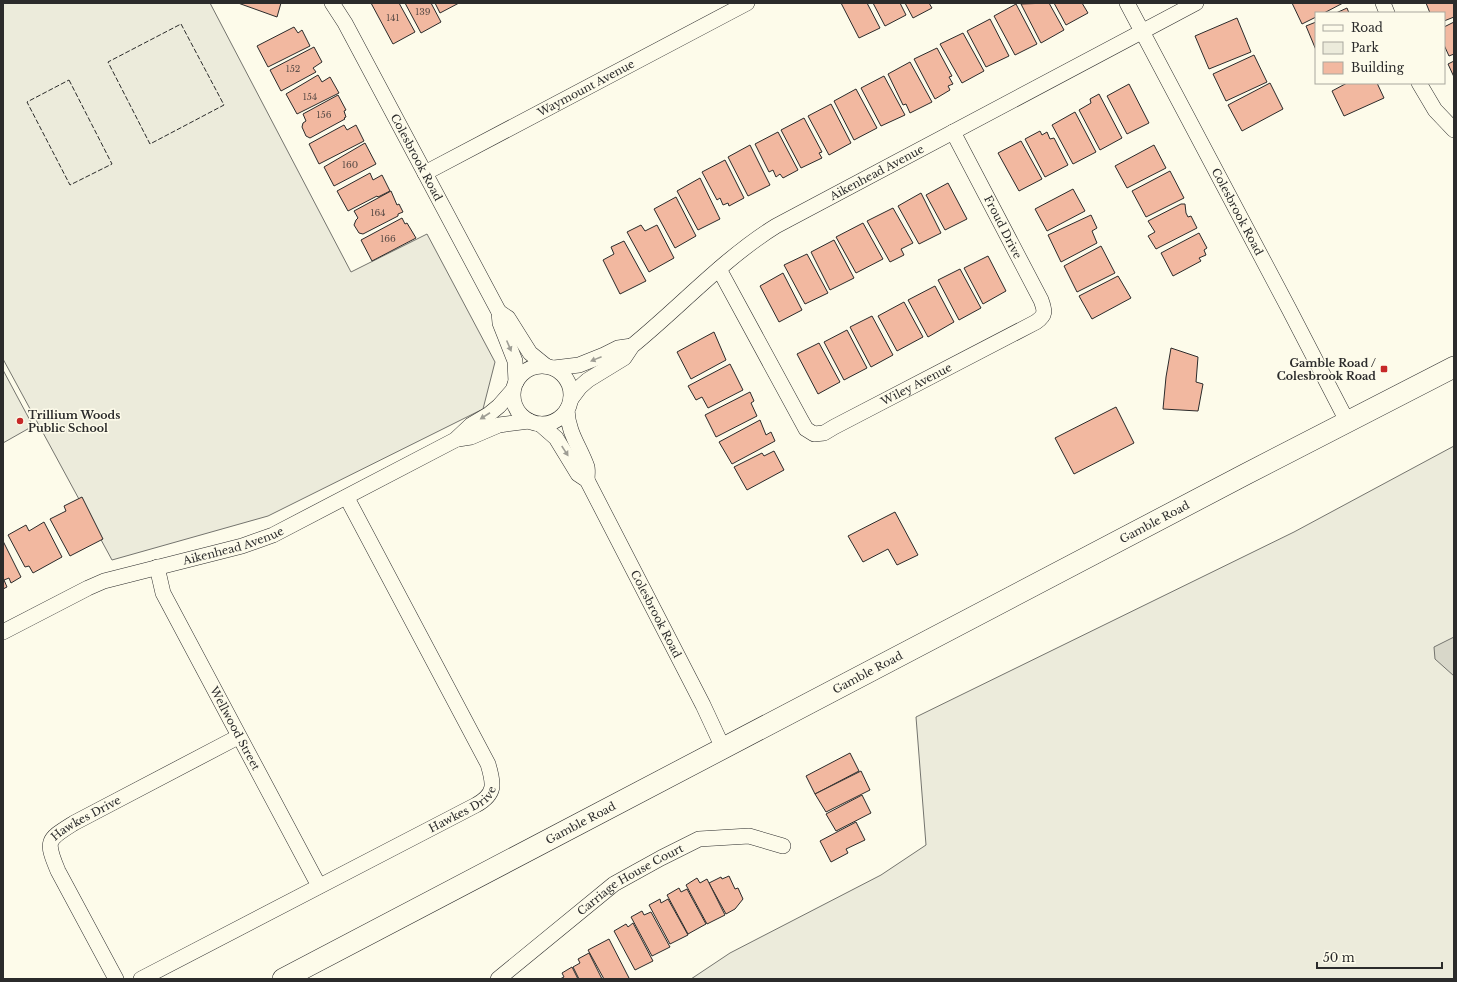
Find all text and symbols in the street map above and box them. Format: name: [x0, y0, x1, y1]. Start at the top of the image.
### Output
house number: 139: [415, 6, 431, 17]
house number: 141: [386, 12, 400, 23]
legend: [1315, 12, 1445, 84]
text: Road: [1351, 20, 1383, 35]
text: Park: [1351, 40, 1379, 55]
street label: Waymount Avenue: [534, 57, 637, 120]
text: Building: [1351, 60, 1405, 75]
house number: 152: [286, 63, 300, 74]
house number: 154: [303, 91, 317, 102]
house number: 156: [317, 109, 332, 120]
street label: Colesbrook Road: [388, 111, 446, 204]
street label: Aikenhead Avenue: [826, 142, 926, 204]
house number: 160: [342, 159, 358, 170]
street label: Colesbrook Road: [1209, 166, 1267, 258]
street label: Froud Drive: [981, 193, 1025, 261]
house number: 164: [370, 207, 386, 218]
house number: 166: [380, 233, 396, 244]
one-way arrow: [507, 341, 513, 353]
one-way arrow: [590, 356, 601, 362]
place label: Gamble Road / Colesbrook Road: [1277, 356, 1376, 383]
street label: Wiley Avenue: [878, 360, 954, 409]
marker: Gamble Road / Colesbrook Road: [1379, 364, 1389, 374]
place label: Trillium Woods Public School: [28, 408, 120, 435]
one-way arrow: [480, 413, 491, 420]
marker: Trillium Woods Public School: [15, 416, 25, 426]
one-way arrow: [561, 446, 569, 456]
street label: Gamble Road: [1117, 498, 1192, 546]
street label: Aikenhead Avenue: [180, 524, 286, 568]
street label: Colesbrook Road: [628, 568, 685, 661]
street label: Gamble Road: [830, 648, 905, 697]
street label: Wellwood Street: [207, 683, 263, 773]
street label: Hawkes Drive: [426, 785, 499, 835]
street label: Hawkes Drive: [48, 793, 123, 843]
street label: Gamble Road: [543, 799, 618, 847]
street label: Carriage House Court: [574, 841, 686, 918]
scale bar: [1317, 944, 1442, 970]
text: 50 m: [1323, 950, 1355, 965]

